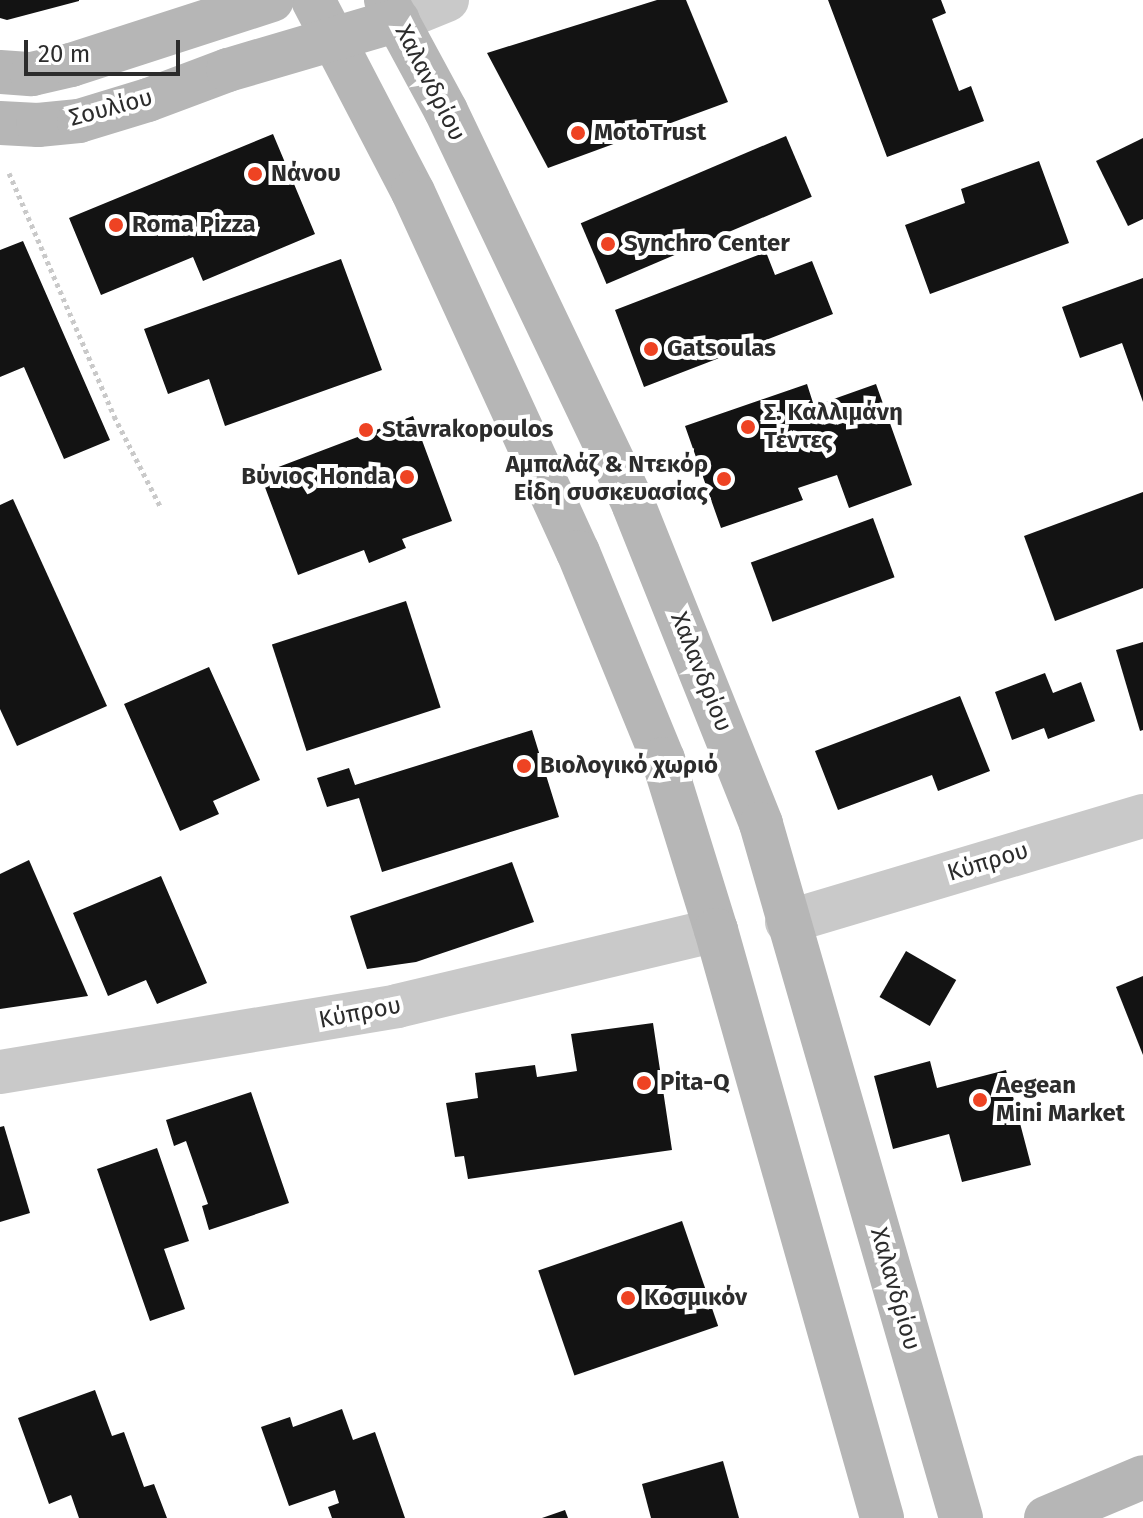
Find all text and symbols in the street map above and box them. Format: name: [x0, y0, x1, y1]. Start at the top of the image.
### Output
street label: Χαλανδρίου: [388, 20, 472, 146]
scale bar: [28, 24, 184, 74]
text: 20 m: [38, 40, 90, 68]
street label: Σουλίου: [66, 83, 156, 133]
place label: MotoTrust: [594, 119, 706, 147]
marker: MotoTrust: [569, 124, 587, 142]
place label: Νάνου: [271, 160, 341, 188]
marker: Νάνου: [246, 165, 264, 183]
place label: Roma Pizza: [132, 211, 256, 239]
marker: Roma Pizza: [107, 216, 125, 234]
place label: Synchro Center: [624, 230, 790, 258]
marker: Synchro Center: [599, 235, 617, 253]
place label: Gatsoulas: [667, 335, 776, 363]
marker: Gatsoulas: [642, 340, 660, 358]
place label: Σ. Καλλιμάνη Τέντες: [764, 399, 903, 455]
place label: Stavrakopoulos: [382, 416, 553, 444]
marker: Σ. Καλλιμάνη Τέντες: [739, 418, 757, 436]
marker: Stavrakopoulos: [357, 421, 375, 439]
place label: Αμπαλάζ & Ντεκόρ Είδη συσκευασίας: [505, 451, 708, 507]
place label: Βύνιος Honda: [241, 463, 391, 491]
marker: Βύνιος Honda: [398, 468, 416, 486]
marker: Αμπαλάζ & Ντεκόρ Είδη συσκευασίας: [715, 470, 733, 488]
street label: Χαλανδρίου: [664, 608, 738, 736]
place label: Βιολογικό χωριό: [540, 752, 718, 780]
marker: Βιολογικό χωριό: [515, 757, 533, 775]
street label: Κύπρου: [944, 836, 1032, 888]
street label: Κύπρου: [316, 991, 404, 1035]
place label: Pita-Q: [660, 1069, 729, 1097]
place label: Aegean Mini Market: [996, 1072, 1125, 1128]
marker: Pita-Q: [635, 1074, 653, 1092]
marker: Aegean Mini Market: [971, 1091, 989, 1109]
street label: Χαλανδρίου: [864, 1224, 926, 1354]
place label: Κοσμικόν: [644, 1284, 747, 1312]
marker: Κοσμικόν: [619, 1289, 637, 1307]

